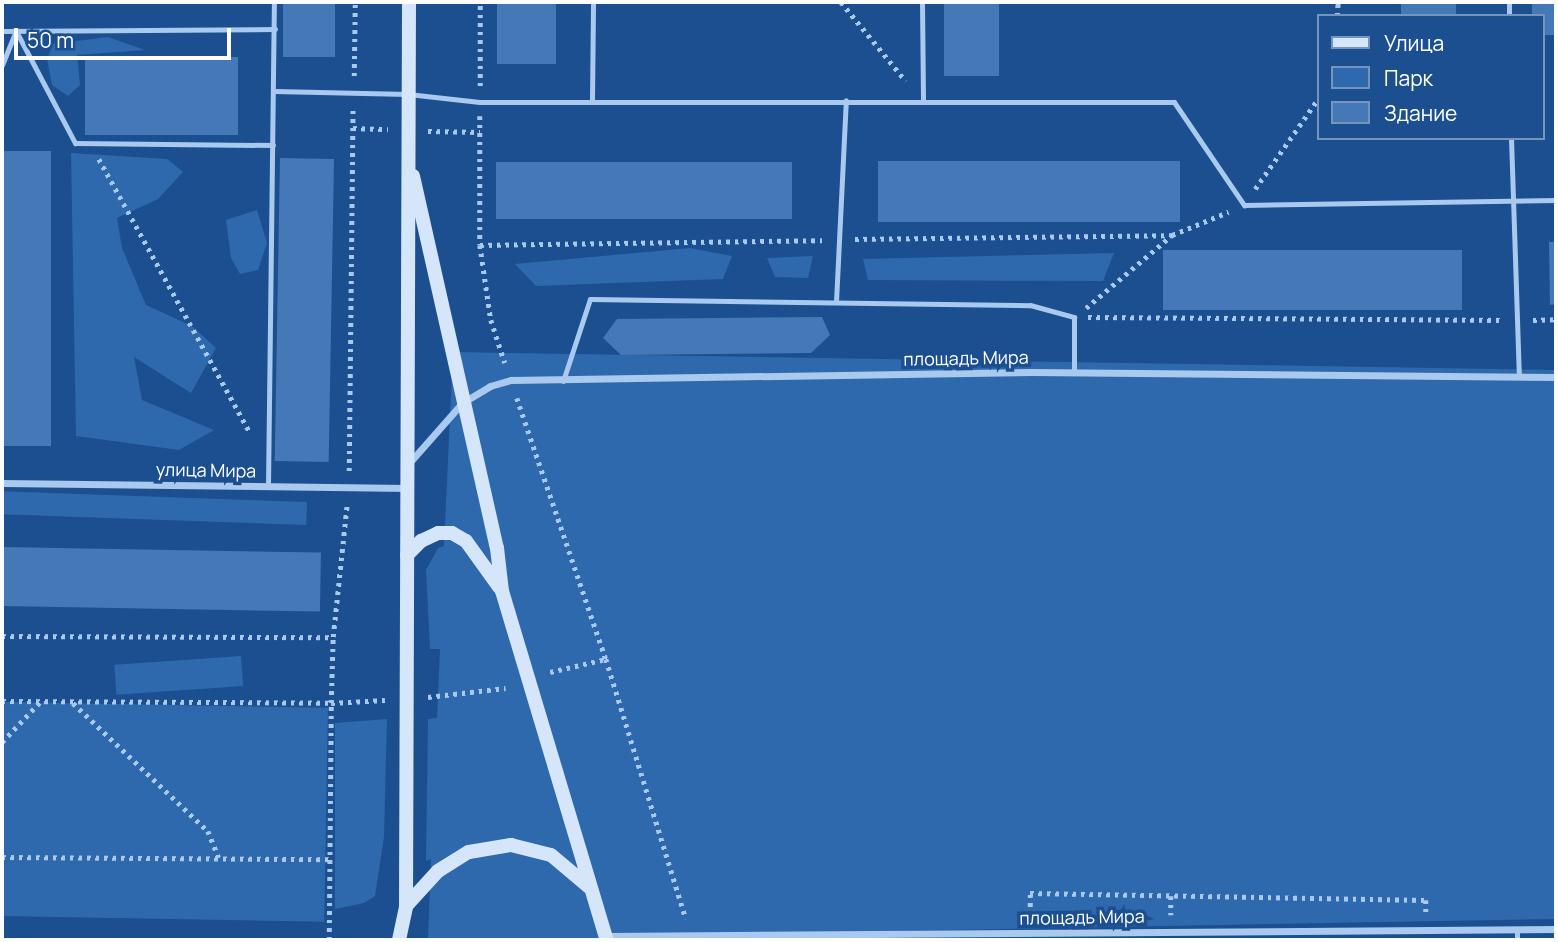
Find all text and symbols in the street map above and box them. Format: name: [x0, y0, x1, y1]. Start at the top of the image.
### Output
scale bar: [18, 14, 234, 58]
legend: [1316, 14, 1544, 140]
text: 50 m: [27, 26, 74, 54]
text: Улица: [1384, 29, 1444, 57]
text: Парк: [1384, 64, 1433, 92]
text: Здание: [1384, 99, 1457, 127]
street label: площадь Мира: [903, 346, 1029, 370]
street label: улица Мира: [156, 458, 256, 482]
street label: площадь Мира: [1019, 905, 1145, 929]

